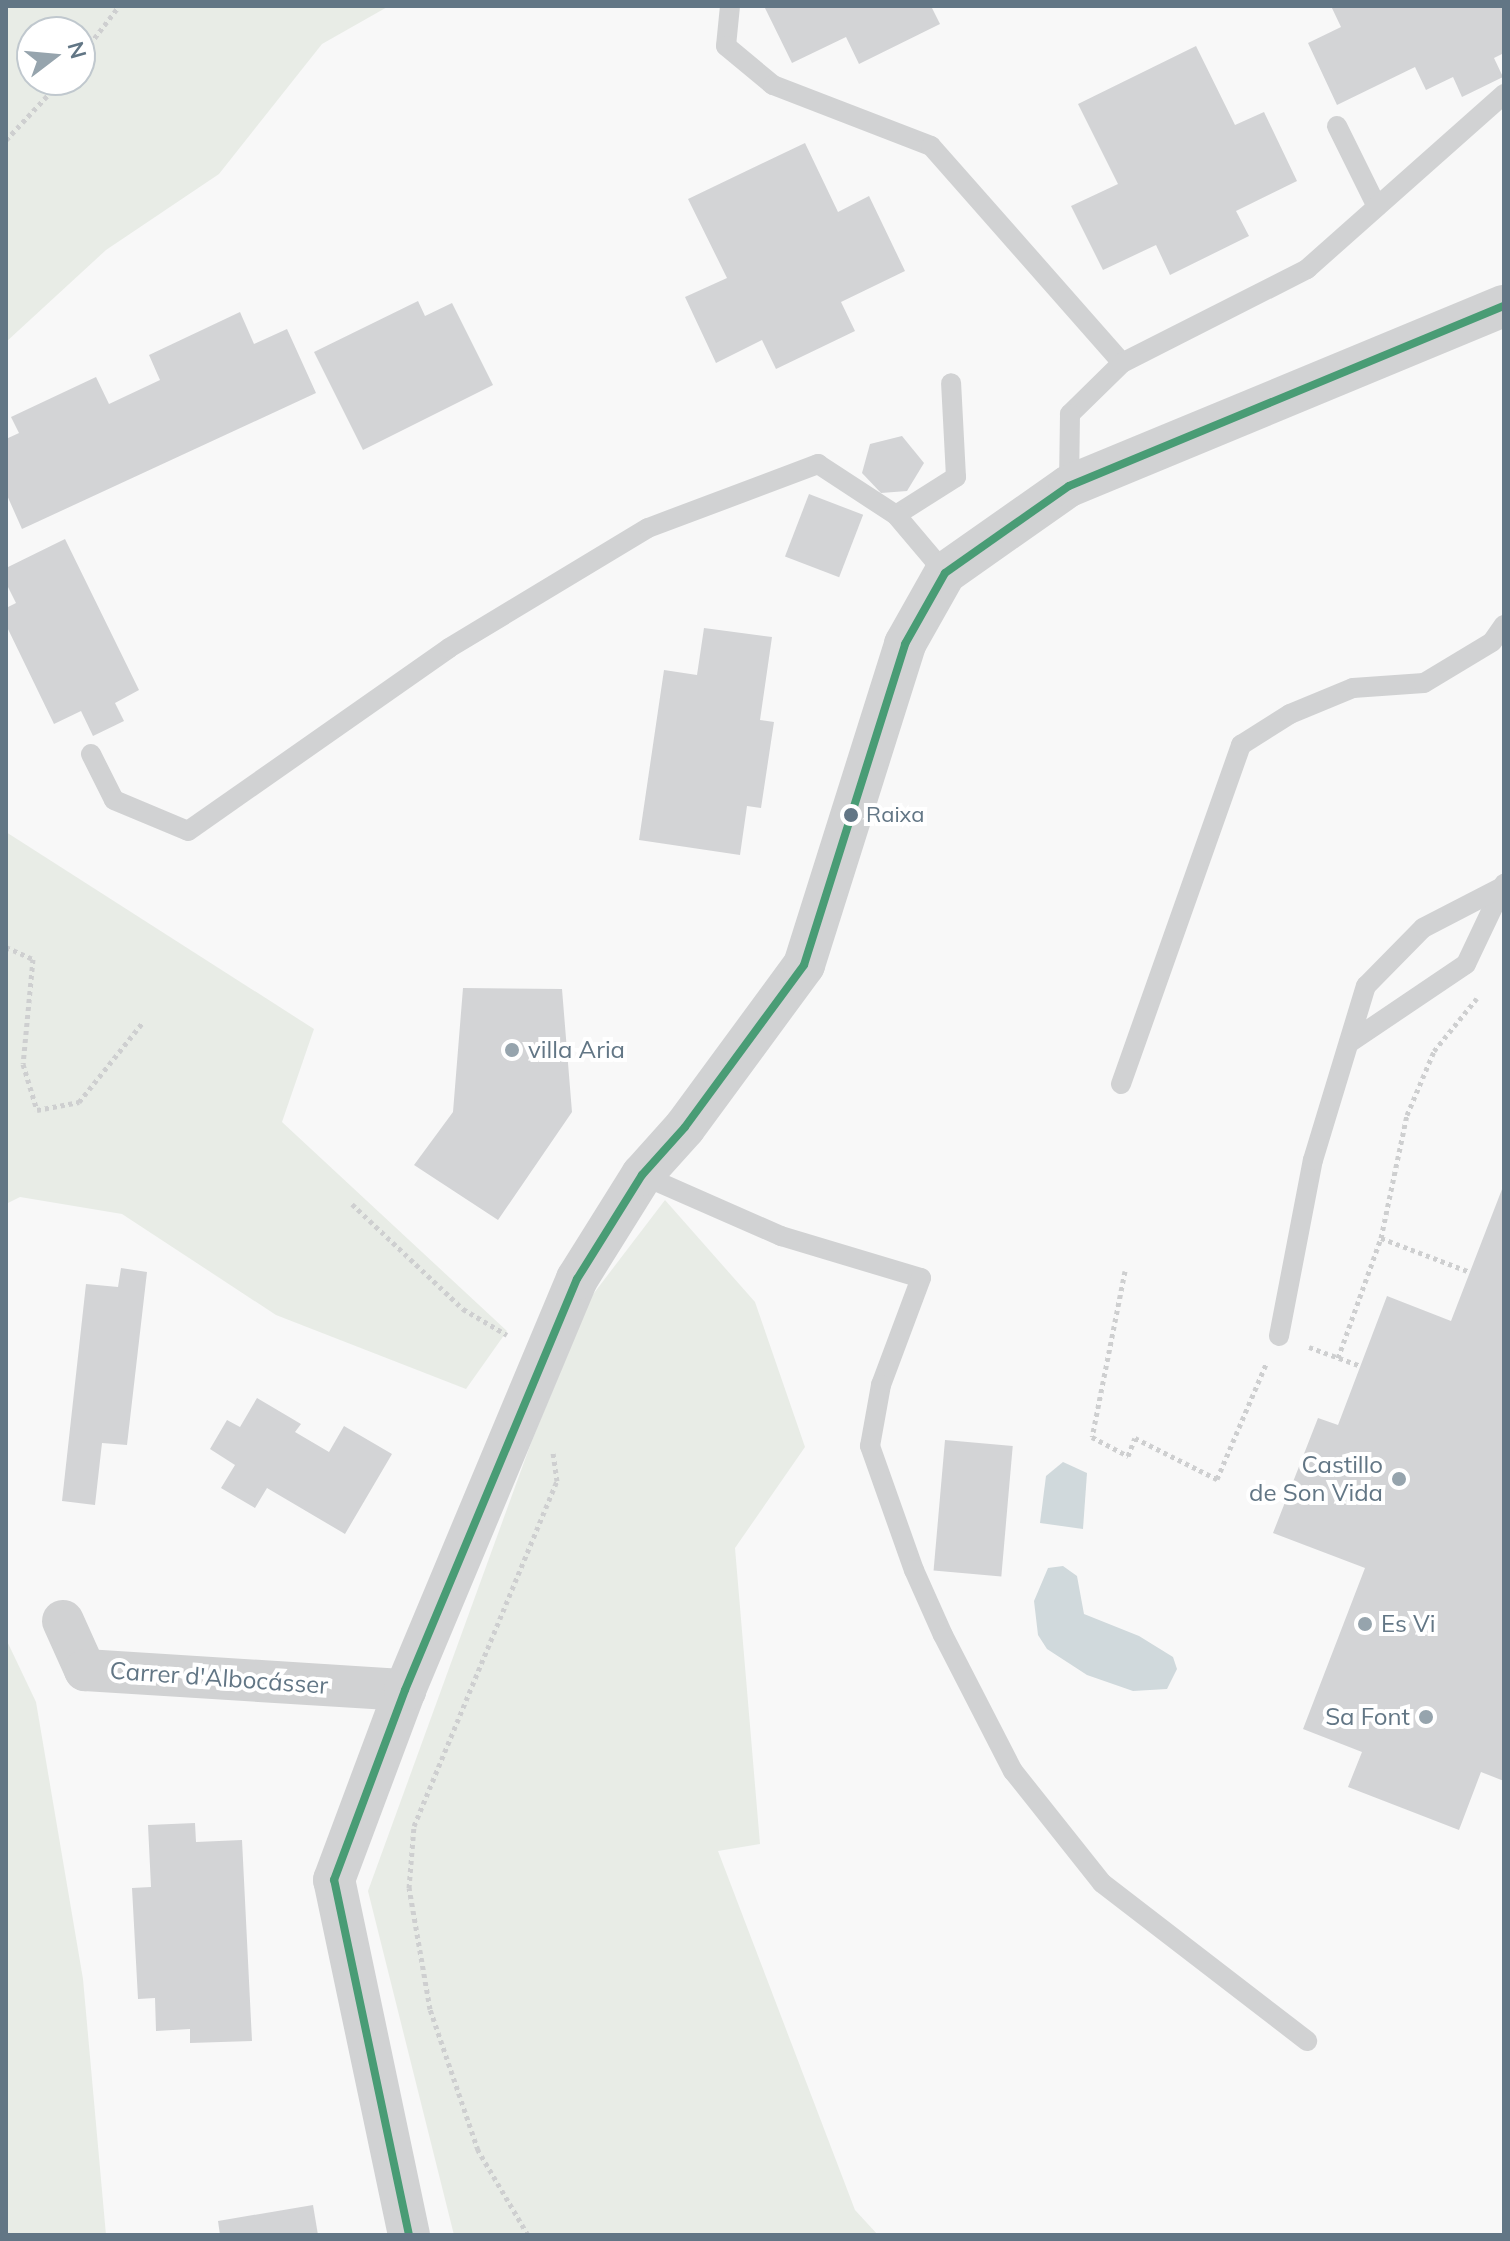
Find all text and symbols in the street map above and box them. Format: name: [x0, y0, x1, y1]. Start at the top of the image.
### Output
north arrow: [16, 16, 96, 96]
text: N: [61, 38, 93, 62]
place label: Raixa: [866, 802, 925, 828]
marker: Raixa: [843, 807, 859, 823]
place label: villa Aria: [528, 1036, 625, 1064]
marker: villa Aria: [503, 1041, 521, 1059]
place label: Castillo de Son Vida: [1249, 1451, 1383, 1507]
marker: Castillo de Son Vida: [1390, 1470, 1408, 1488]
place label: Es Vi: [1381, 1610, 1436, 1638]
marker: Es Vi: [1356, 1615, 1374, 1633]
street label: Carrer d'Albocásser: [109, 1656, 329, 1700]
place label: Sa Font: [1325, 1703, 1410, 1731]
marker: Sa Font: [1417, 1708, 1435, 1726]

